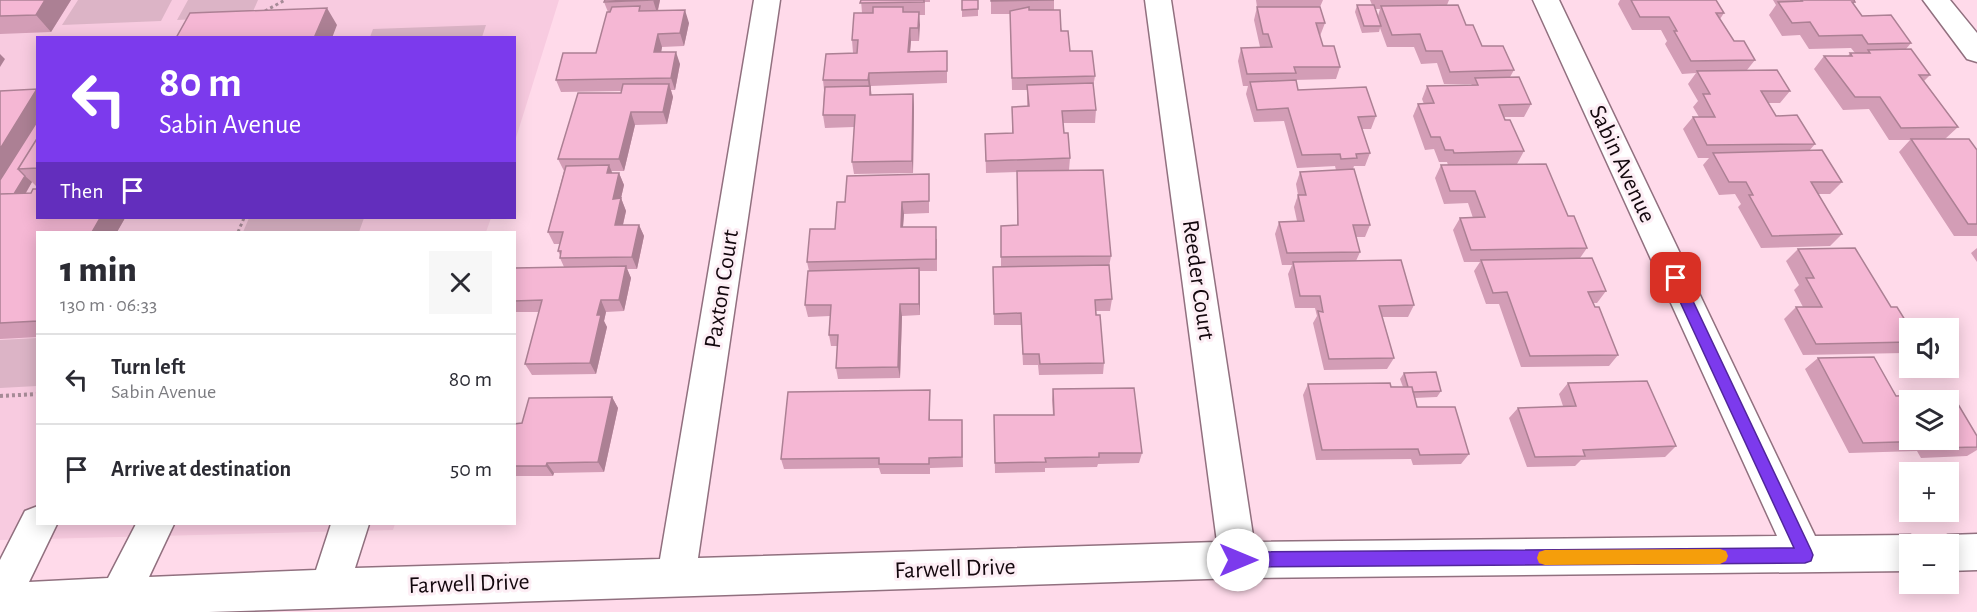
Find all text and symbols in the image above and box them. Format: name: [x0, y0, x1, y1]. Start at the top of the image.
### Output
icon: left: [60, 60, 138, 138]
text: 80 m: [159, 62, 242, 104]
street label: Sabin Avenue: [1584, 102, 1660, 226]
text: Sabin Avenue: [159, 111, 301, 138]
icon: arrive: [116, 174, 149, 207]
text: Then: [60, 180, 104, 202]
street label: Reeder Court: [1178, 218, 1218, 342]
street label: Paxton Court: [701, 228, 743, 350]
button: close: [429, 251, 492, 314]
text: 1 min: [60, 252, 137, 288]
pin: [1650, 252, 1701, 303]
icon: arrive: [1659, 261, 1692, 294]
text: 130 m · 06:33: [60, 295, 157, 315]
map controls: [1899, 318, 1959, 594]
button: sound: [1899, 318, 1959, 378]
text: Turn left: [111, 356, 185, 378]
icon: left: [60, 363, 93, 396]
text: 80 m: [449, 368, 492, 390]
text: Sabin Avenue: [111, 382, 216, 402]
button: layers: [1899, 390, 1959, 450]
icon: arrive: [60, 453, 93, 486]
text: Arrive at destination: [111, 458, 291, 480]
text: 50 m: [450, 458, 492, 480]
button: +: [1899, 462, 1959, 522]
position arrow: [1206, 528, 1270, 592]
button: −: [1899, 534, 1959, 594]
street label: Farwell Drive: [894, 555, 1016, 583]
street label: Farwell Drive: [408, 570, 530, 598]

